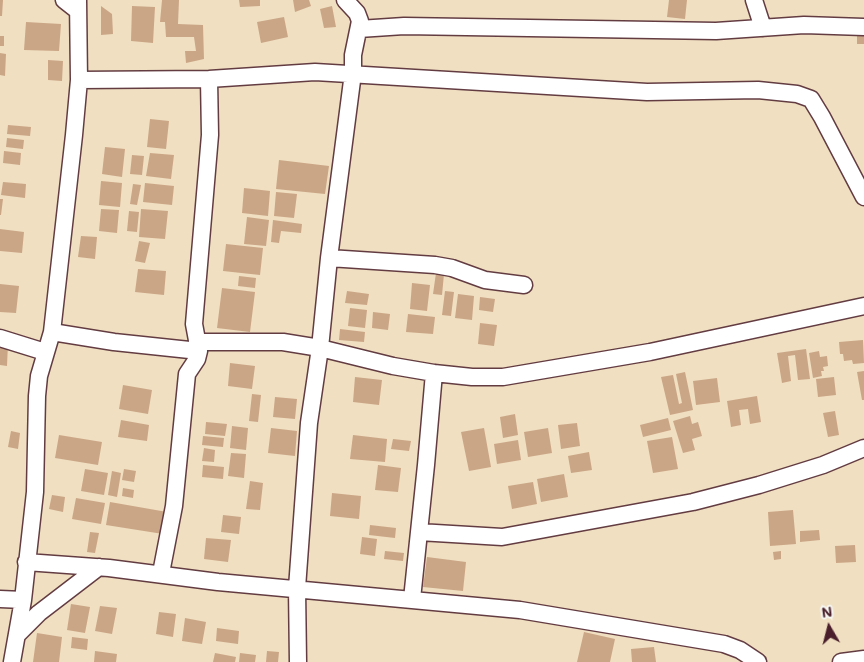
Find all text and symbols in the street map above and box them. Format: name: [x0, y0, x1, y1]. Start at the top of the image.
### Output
north arrow: [804, 602, 854, 652]
text: N: [820, 602, 833, 622]

